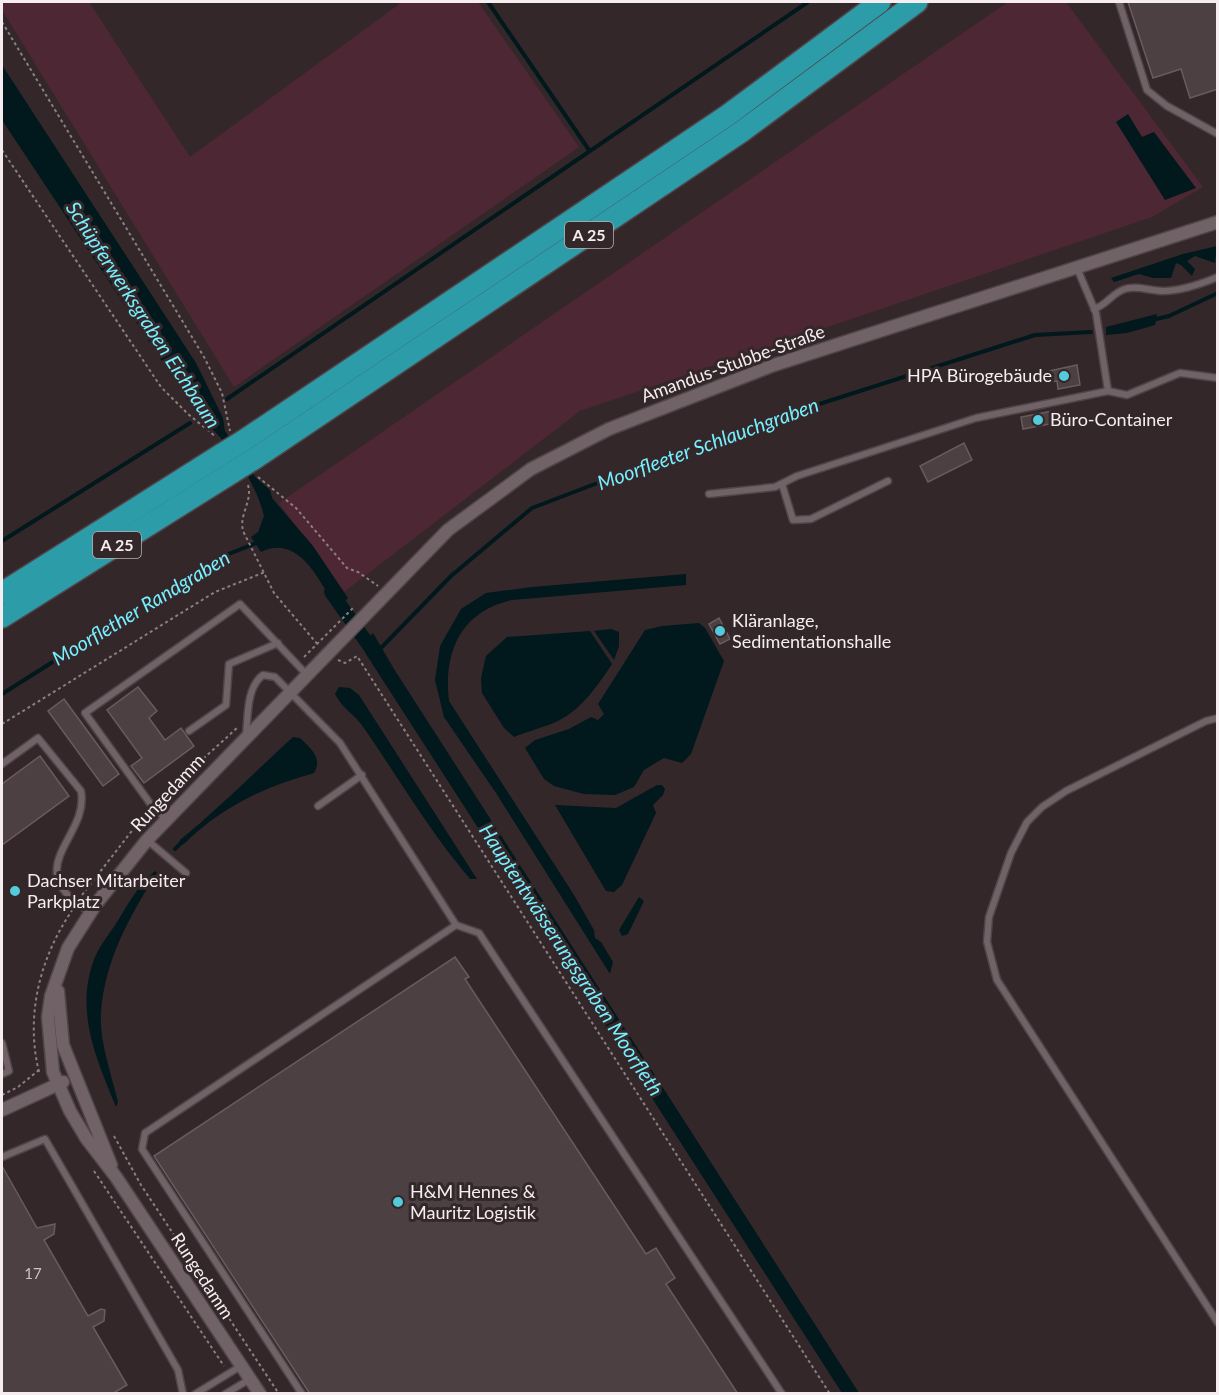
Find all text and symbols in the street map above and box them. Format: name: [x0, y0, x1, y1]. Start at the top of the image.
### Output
water label: Schüpferwerksgraben Eichbaum: [62, 197, 226, 432]
road number: A 25: [565, 222, 613, 248]
street label: Amandus-Stubbe-Straße: [638, 320, 828, 407]
place label: HPA Bürogebäude: [907, 364, 1052, 386]
marker: HPA Bürogebäude: [1057, 369, 1071, 383]
water label: Moorfleeter Schlauchgraben: [594, 392, 822, 494]
place label: Büro-Container: [1050, 408, 1173, 430]
marker: Büro-Container: [1031, 413, 1045, 427]
road number: A 25: [93, 532, 141, 558]
water label: Moorflether Randgraben: [47, 545, 234, 670]
place label: Kläranlage, Sedimentationshalle: [732, 609, 891, 652]
marker: Kläranlage, Sedimentationshalle: [713, 624, 727, 638]
street label: Rungedamm: [126, 749, 209, 836]
water label: Hauptentwässerungsgraben Moorfleth: [475, 819, 669, 1100]
place label: Dachser Mitarbeiter Parkplatz: [27, 869, 186, 912]
marker: Dachser Mitarbeiter Parkplatz: [8, 884, 22, 898]
place label: H&M Hennes & Mauritz Logistik: [410, 1180, 537, 1223]
marker: H&M Hennes & Mauritz Logistik: [391, 1195, 405, 1209]
street label: Rungedamm: [167, 1228, 239, 1323]
house number: 17: [24, 1264, 42, 1282]

